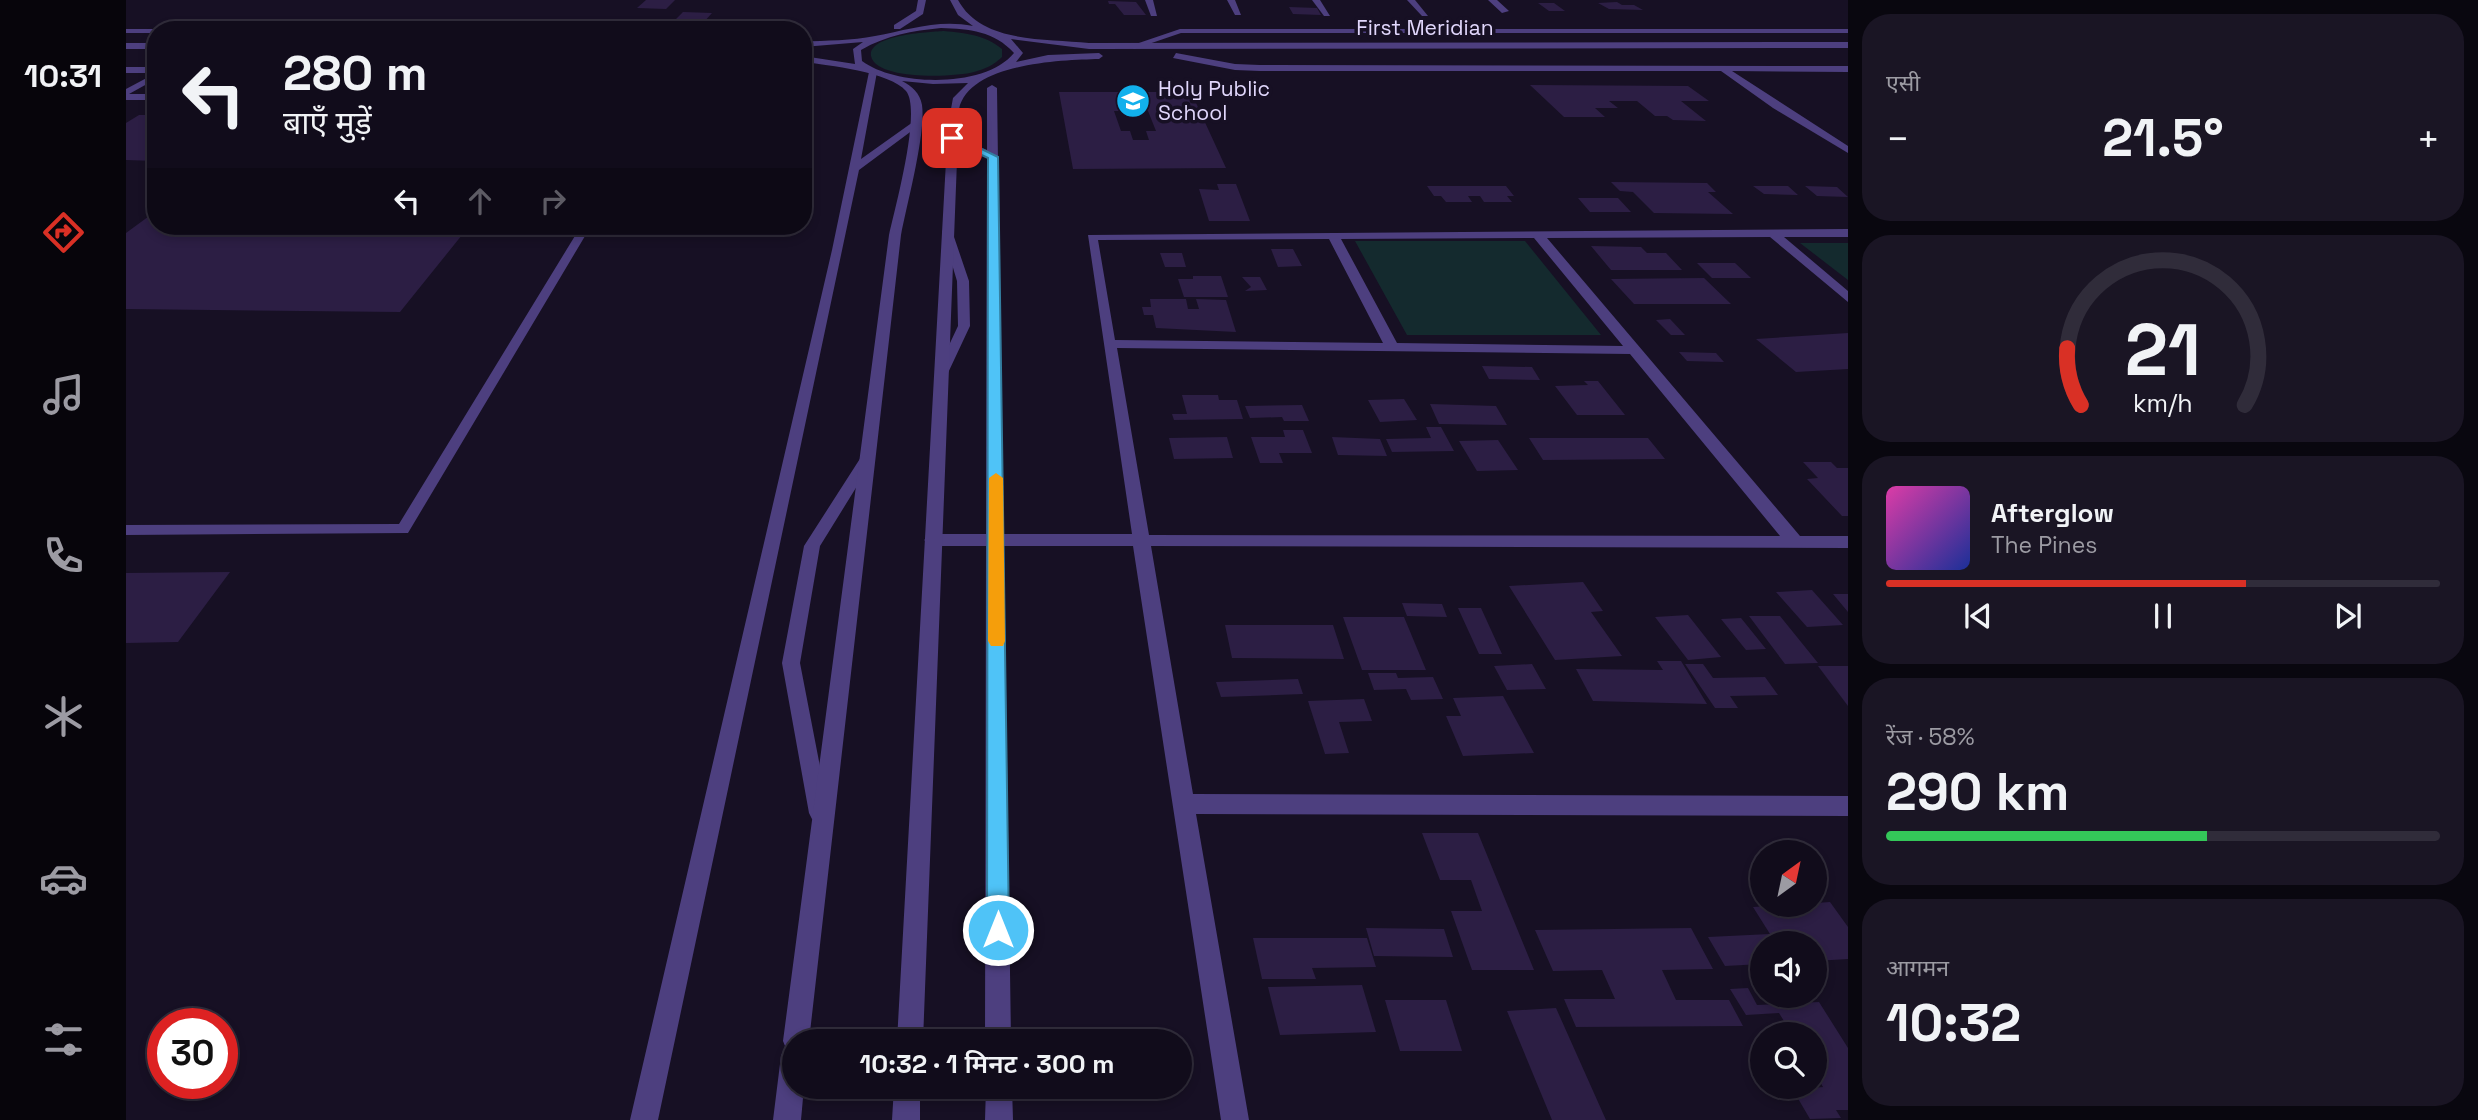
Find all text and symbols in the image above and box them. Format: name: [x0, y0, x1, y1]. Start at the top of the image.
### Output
street label: First Meridian: [1356, 14, 1494, 41]
text: 280 m: [283, 42, 428, 104]
icon: left: [168, 49, 259, 140]
text: 10:31: [24, 56, 102, 96]
text: एसी: [1886, 68, 1920, 98]
place label: Holy Public School: [1158, 75, 1270, 126]
school or university icon: Holy Public School: [1114, 82, 1152, 120]
text: बाएँ मुड़ें: [283, 103, 372, 143]
text: 21.5°: [2102, 105, 2224, 171]
pin: [922, 108, 982, 168]
text: −: [1886, 115, 1910, 163]
text: +: [2416, 115, 2440, 163]
icon: arrive: [933, 119, 971, 157]
icon: left: [388, 182, 426, 220]
icon: ahead: [461, 182, 499, 220]
icon: right: [534, 182, 572, 220]
icon: directions: [39, 208, 88, 257]
text: 21: [2125, 303, 2201, 396]
icon: music: [39, 370, 88, 419]
text: km/h: [2133, 387, 2193, 419]
text: Afterglow: [1991, 496, 2114, 530]
text: The Pines: [1991, 530, 2097, 560]
icon: phone: [39, 531, 88, 580]
icon: previous: [1959, 597, 1997, 635]
icon: pause: [2144, 597, 2182, 635]
icon: next: [2329, 597, 2367, 635]
icon: climate: [39, 692, 88, 741]
text: रेंज · 58%: [1886, 722, 1974, 752]
text: 290 km: [1886, 759, 2069, 825]
north arrow: [1750, 840, 1827, 917]
map controls: [1750, 840, 1827, 1099]
icon: car: [39, 854, 88, 903]
position arrow: [961, 893, 1035, 967]
button: sound: [1750, 931, 1827, 1008]
text: आगमन: [1886, 953, 1949, 983]
text: 10:32: [1886, 990, 2021, 1056]
speed limit sign: 30: [147, 1008, 238, 1099]
icon: filters: [39, 1015, 88, 1064]
button: search: [1750, 1022, 1827, 1099]
text: 10:32 · 1 मिनट · 300 m: [860, 1047, 1114, 1081]

